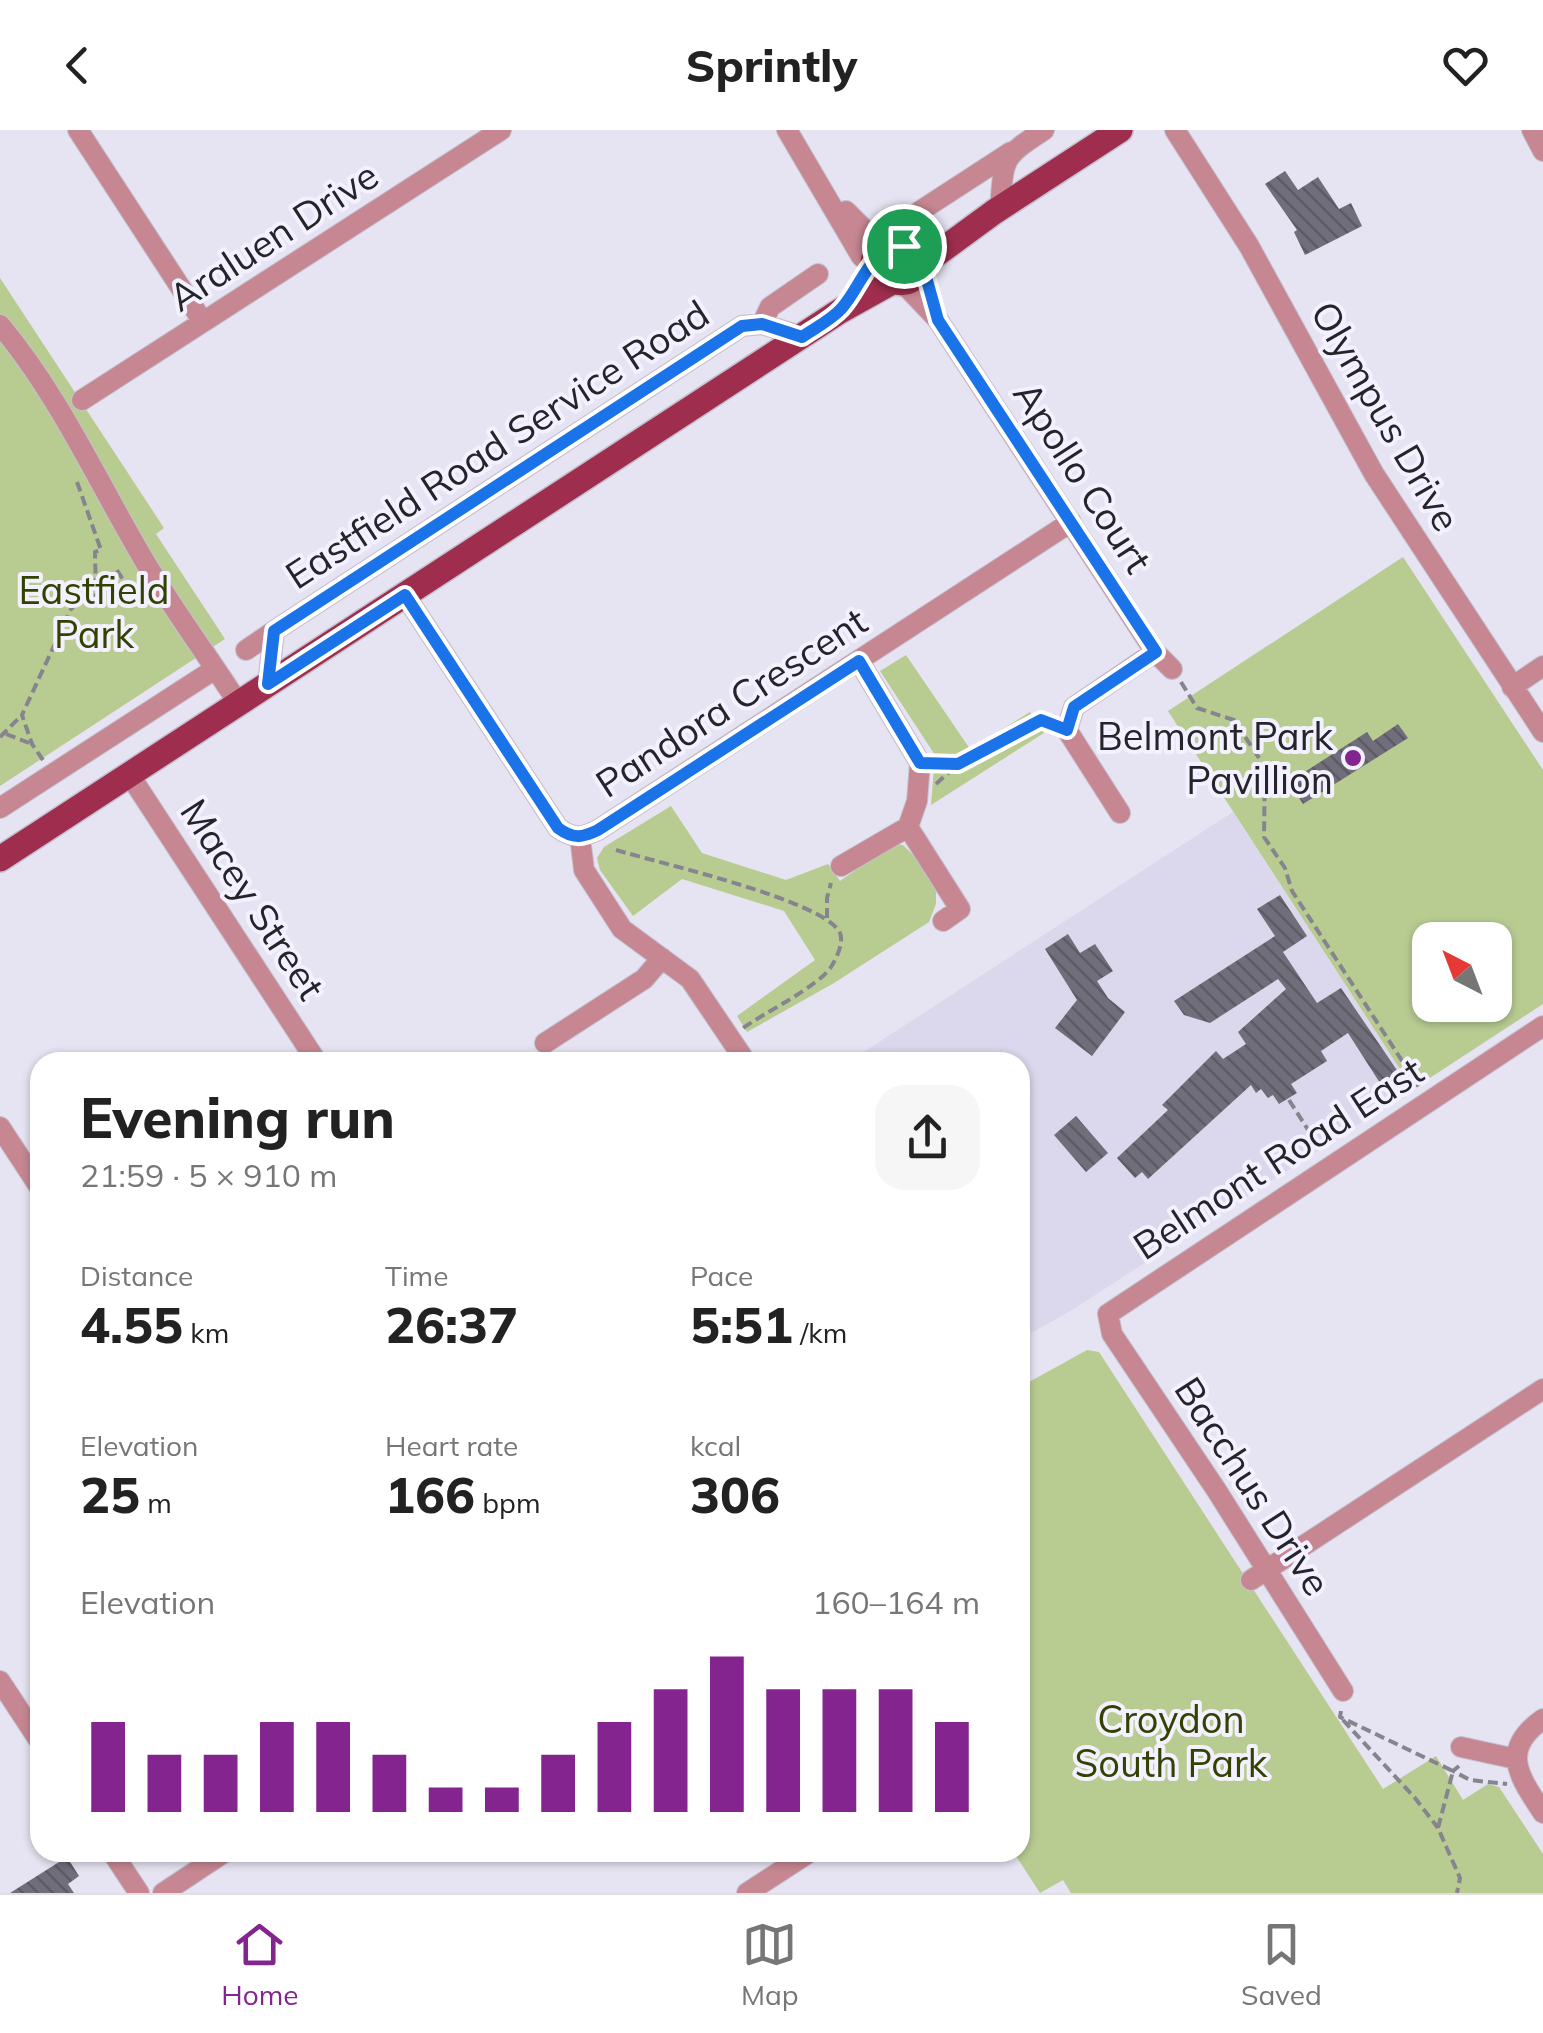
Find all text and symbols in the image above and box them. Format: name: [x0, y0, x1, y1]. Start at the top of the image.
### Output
text: Sprintly: [686, 37, 857, 93]
icon: back: [50, 38, 105, 93]
icon: heart: [1438, 38, 1493, 93]
street label: Araluen Drive: [159, 151, 387, 321]
pin: [862, 204, 947, 289]
icon: arrive: [877, 219, 932, 274]
street label: Eastfield Road Service Road: [276, 289, 718, 599]
street label: Olympus Drive: [1301, 293, 1471, 539]
street label: Apollo Court: [1003, 372, 1163, 582]
park label: Eastfield Park: [18, 566, 170, 658]
street label: Pandora Crescent: [586, 597, 876, 807]
place label: Belmont Park Pavillion: [1097, 712, 1333, 804]
marker: Belmont Park Pavillion: [1342, 747, 1364, 769]
street label: Macey Street: [170, 790, 336, 1008]
north arrow: [1412, 922, 1512, 1022]
map controls: [1412, 922, 1512, 1022]
street label: Belmont Road East: [1124, 1046, 1432, 1270]
text: Evening run: [80, 1083, 395, 1152]
button: share: [875, 1085, 980, 1190]
text: 21:59 · 5 × 910 m: [80, 1155, 337, 1195]
text: Distance: [80, 1258, 193, 1293]
text: Time: [385, 1258, 448, 1293]
text: Pace: [690, 1258, 753, 1293]
text: 4.55: [80, 1293, 183, 1356]
text: 26:37: [385, 1293, 518, 1356]
text: 5:51: [690, 1293, 793, 1356]
text: km: [183, 1315, 229, 1350]
text: /km: [793, 1315, 847, 1350]
street label: Bacchus Drive: [1165, 1368, 1341, 1604]
text: Elevation: [80, 1428, 198, 1463]
text: Heart rate: [385, 1428, 518, 1463]
text: kcal: [690, 1428, 741, 1463]
text: 25: [80, 1463, 140, 1526]
text: 166: [385, 1463, 475, 1526]
text: 306: [690, 1463, 780, 1526]
text: m: [140, 1485, 172, 1520]
text: bpm: [475, 1485, 541, 1520]
text: Elevation: [80, 1582, 215, 1622]
text: 160–164 m: [812, 1582, 980, 1622]
park label: Croydon South Park: [1075, 1695, 1268, 1787]
tab: Home: [221, 1917, 298, 2012]
tab: Map: [741, 1917, 799, 2012]
tab: Saved: [1241, 1917, 1322, 2012]

